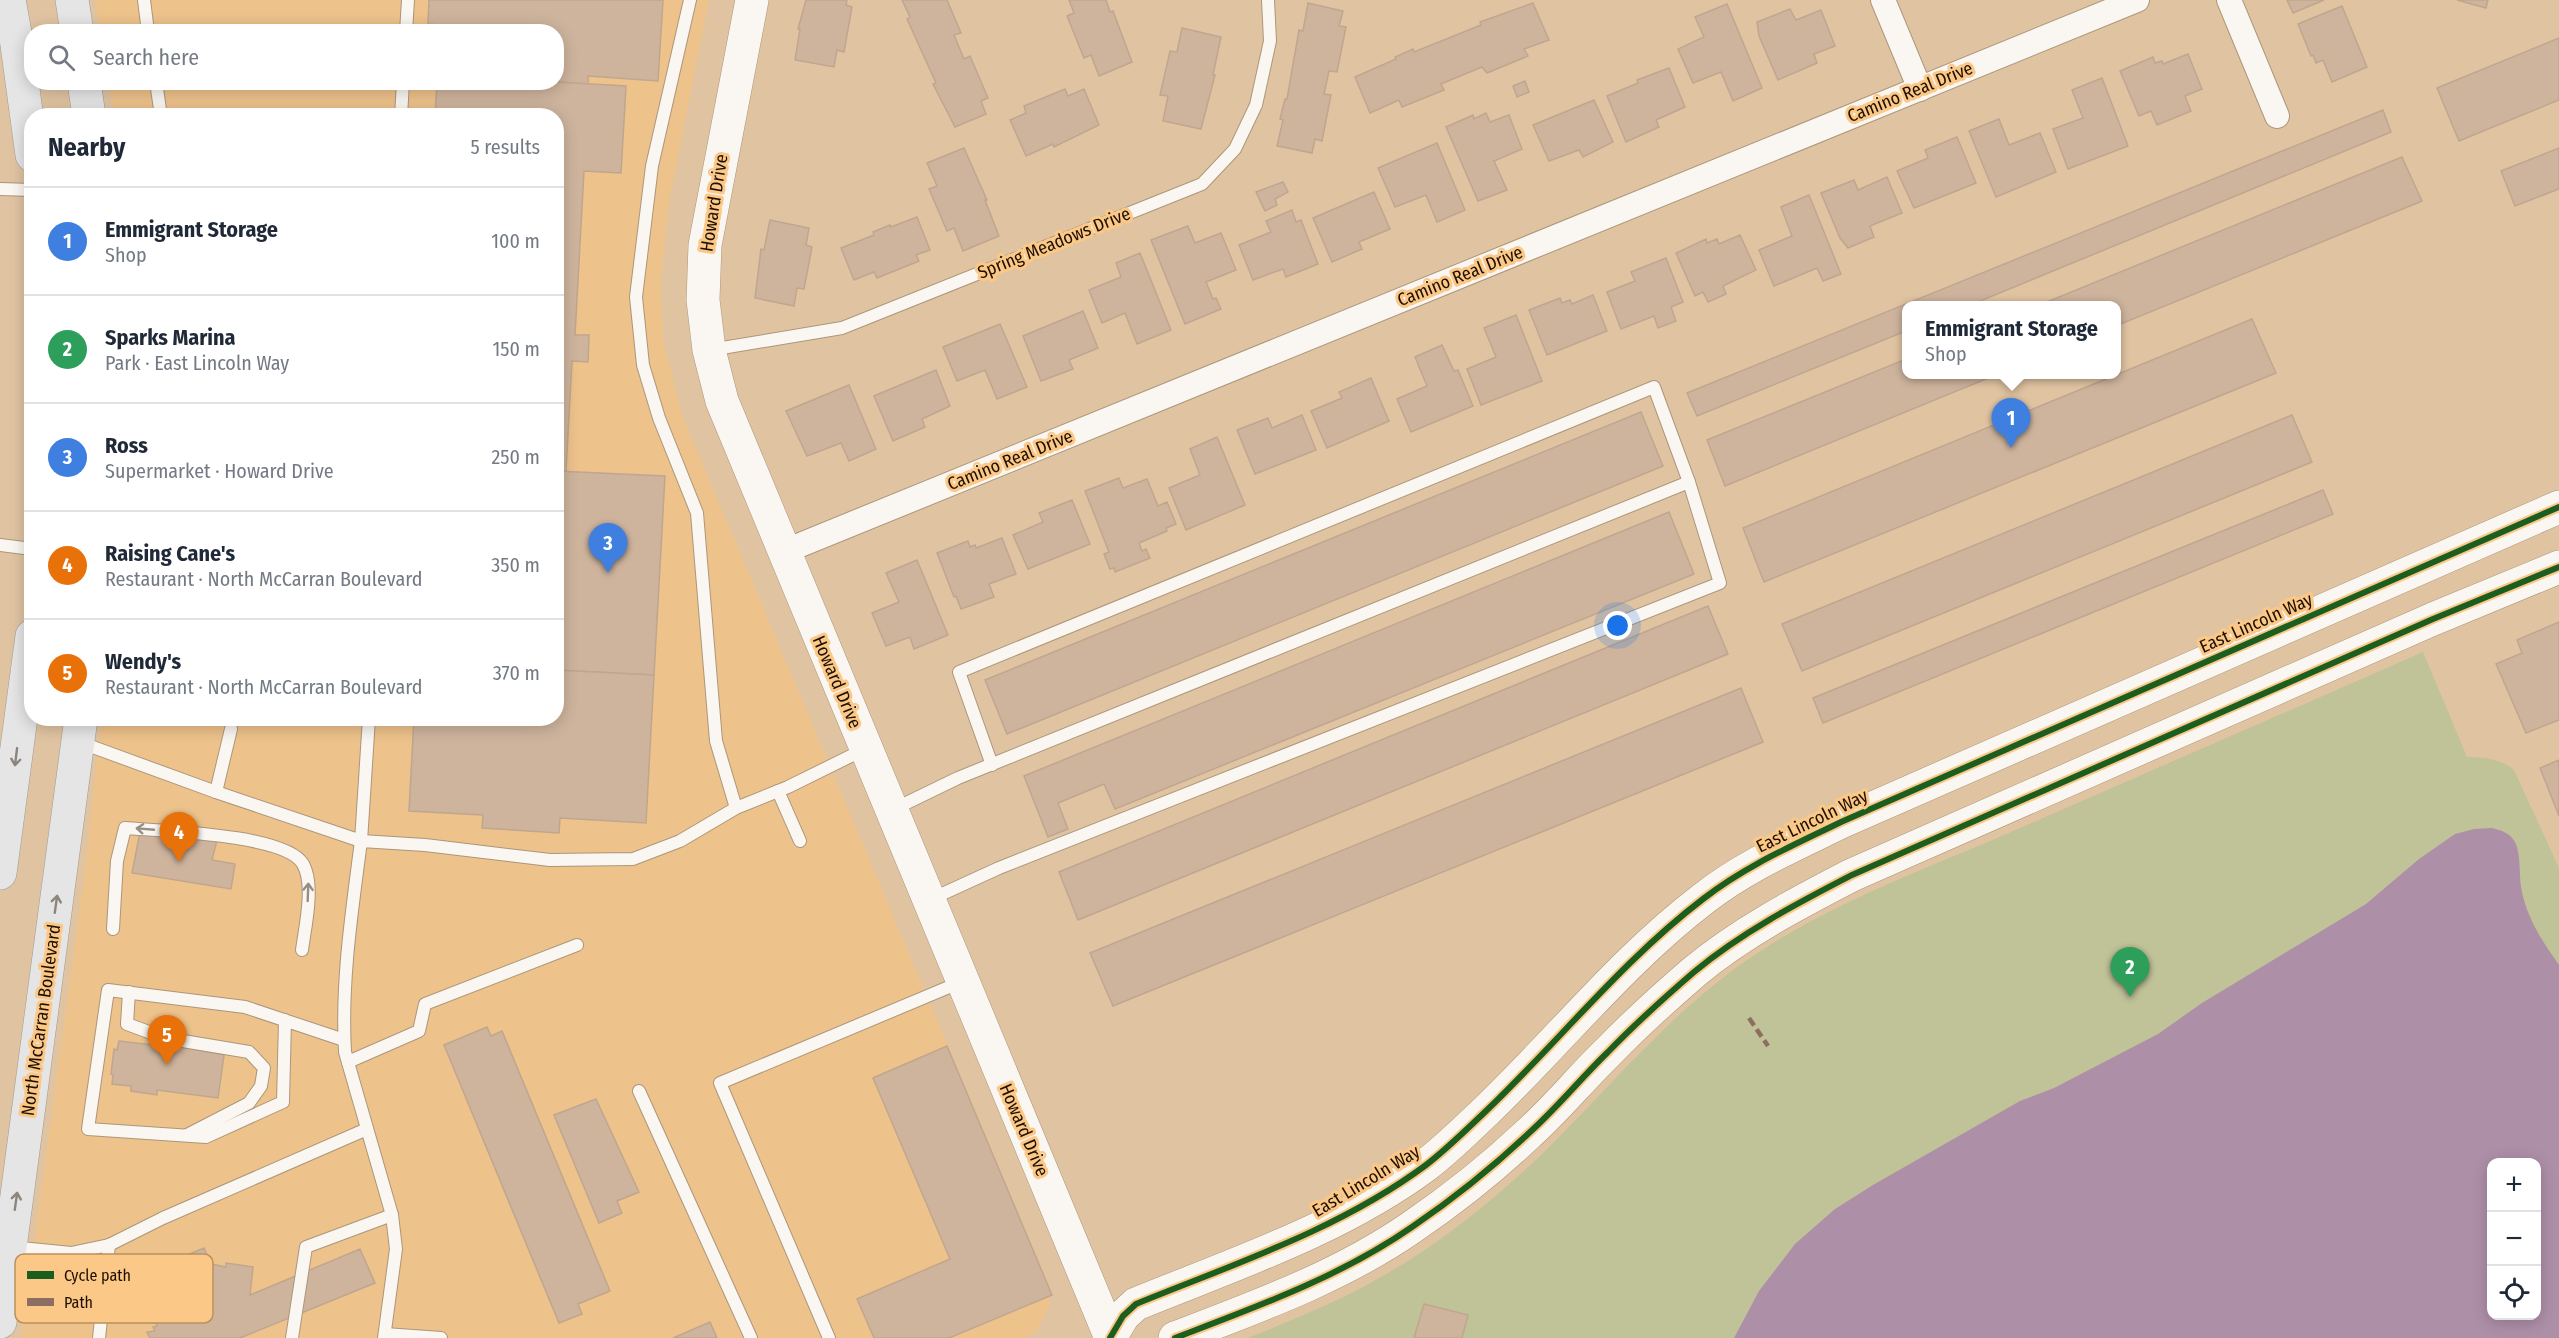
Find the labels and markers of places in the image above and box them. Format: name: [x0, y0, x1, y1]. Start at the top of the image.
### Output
pin: 1: [1992, 398, 2030, 448]
pin: 3: [588, 524, 628, 573]
pin: 4: [160, 812, 198, 862]
pin: 2: [2110, 948, 2150, 997]
pin: 5: [148, 1016, 186, 1065]

